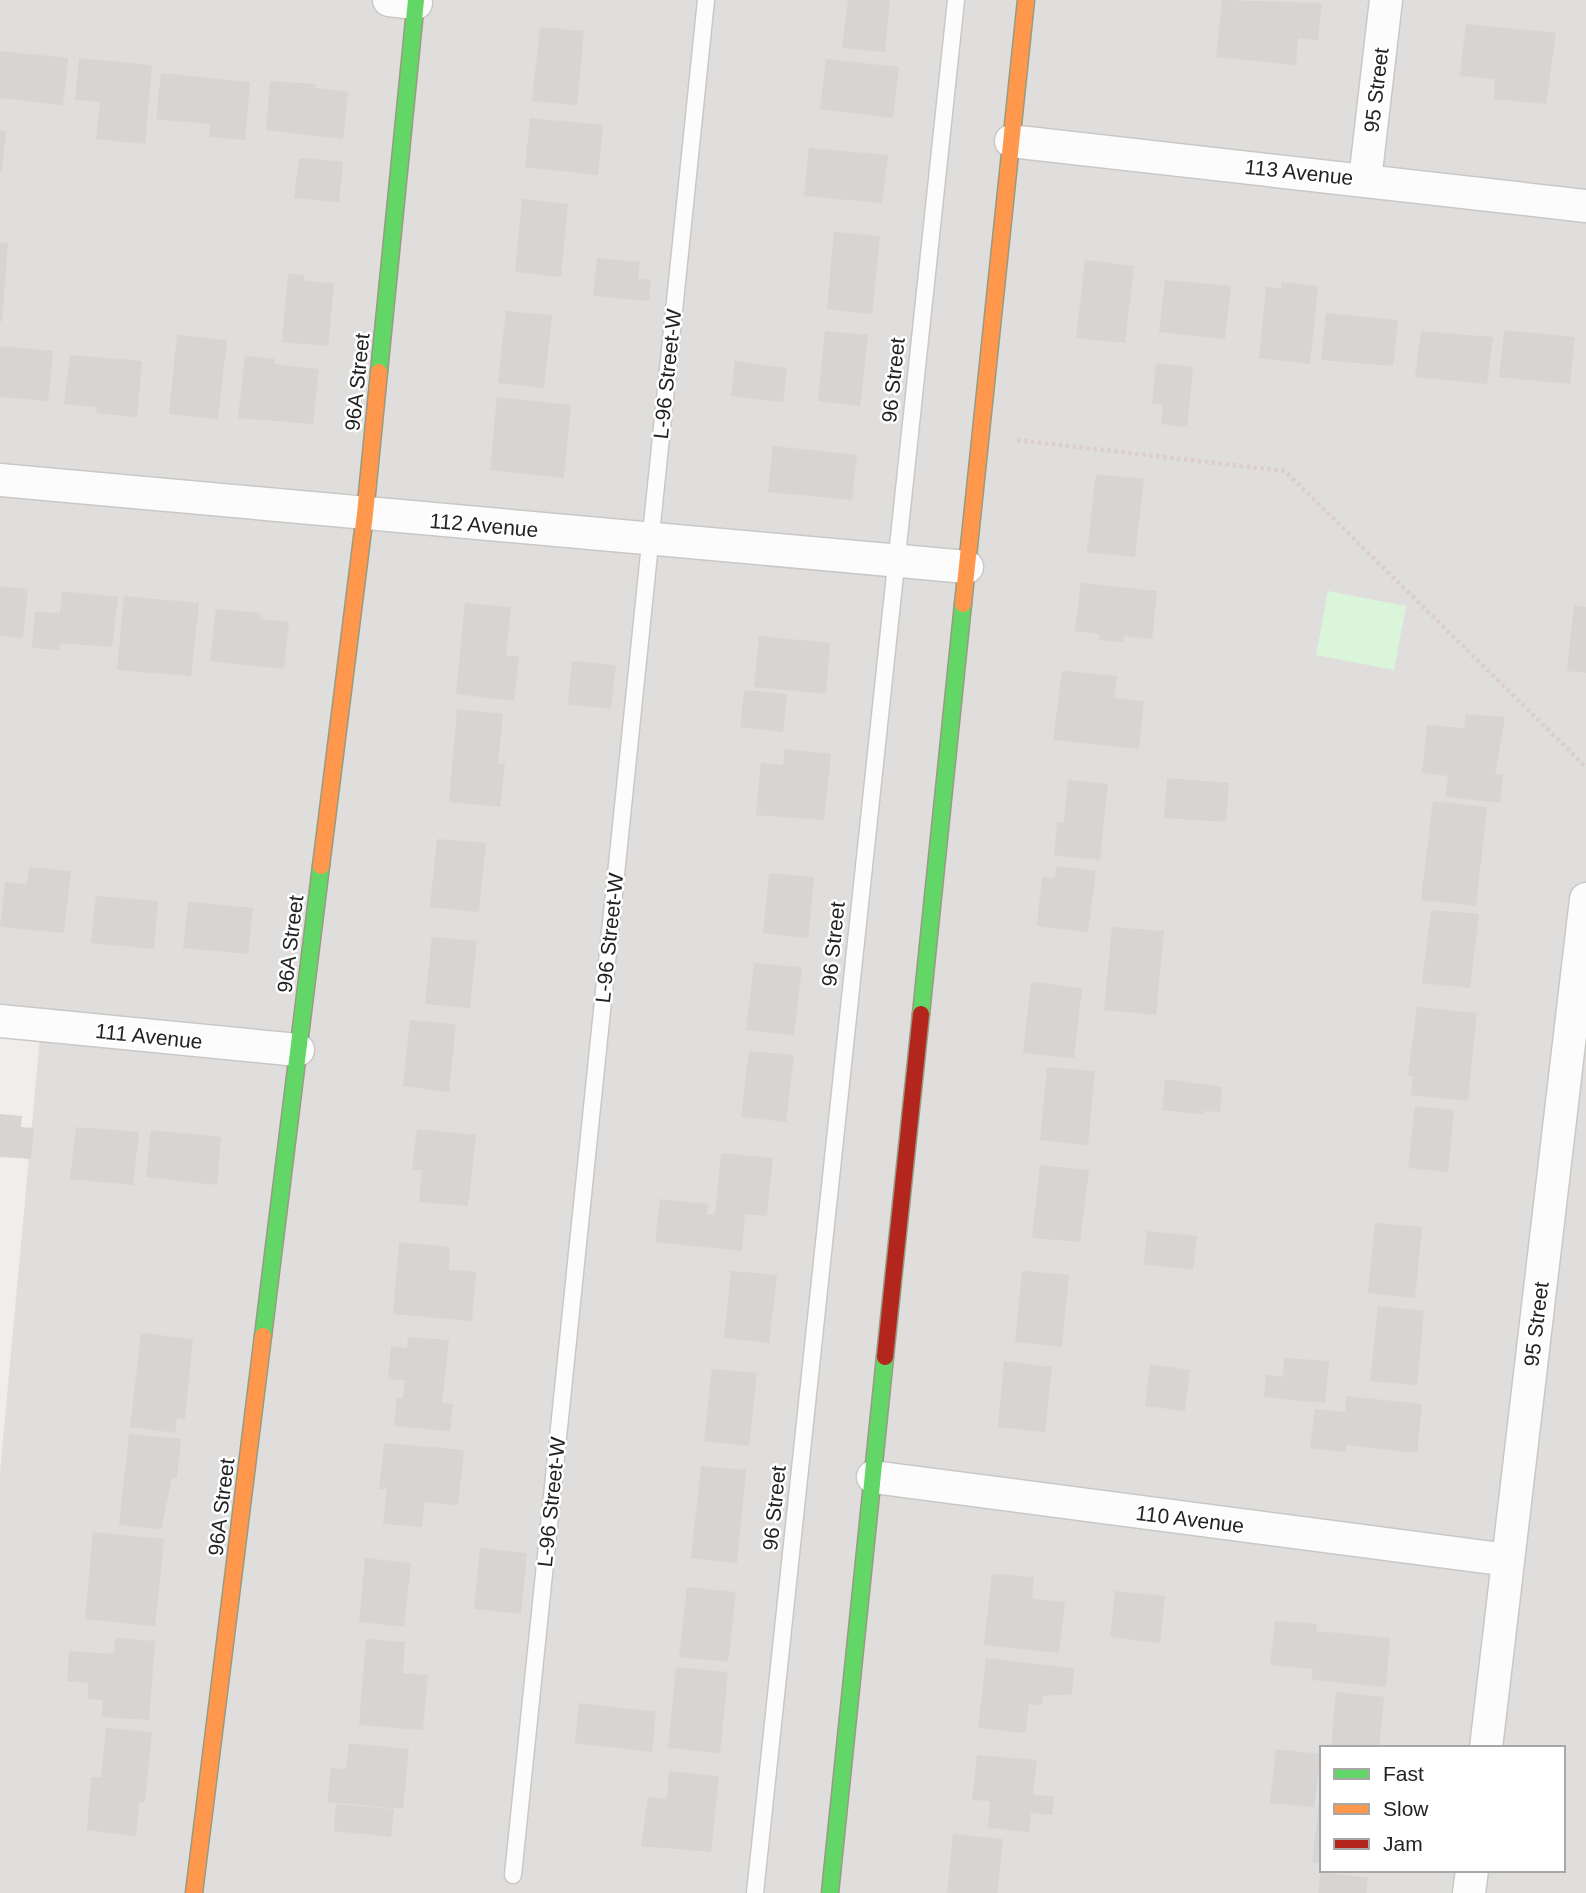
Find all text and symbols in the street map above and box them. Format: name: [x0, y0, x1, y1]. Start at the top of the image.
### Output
street label: 95 Street: [1359, 46, 1393, 134]
street label: 113 Avenue: [1244, 155, 1354, 189]
street label: L-96 Street-W: [649, 308, 685, 440]
street label: 96A Street: [340, 332, 374, 432]
street label: 96 Street: [877, 336, 909, 424]
street label: 112 Avenue: [429, 509, 539, 541]
street label: L-96 Street-W: [591, 872, 627, 1004]
street label: 96A Street: [273, 894, 307, 994]
street label: 96 Street: [817, 900, 849, 988]
street label: 111 Avenue: [94, 1019, 204, 1053]
street label: 95 Street: [1519, 1280, 1553, 1368]
street label: L-96 Street-W: [533, 1436, 569, 1568]
street label: 96A Street: [204, 1457, 238, 1557]
street label: 96 Street: [758, 1464, 790, 1552]
street label: 110 Avenue: [1135, 1501, 1245, 1537]
legend: [1320, 1746, 1565, 1872]
text: Fast: [1383, 1762, 1424, 1785]
text: Slow: [1383, 1797, 1429, 1820]
text: Jam: [1383, 1832, 1423, 1855]

